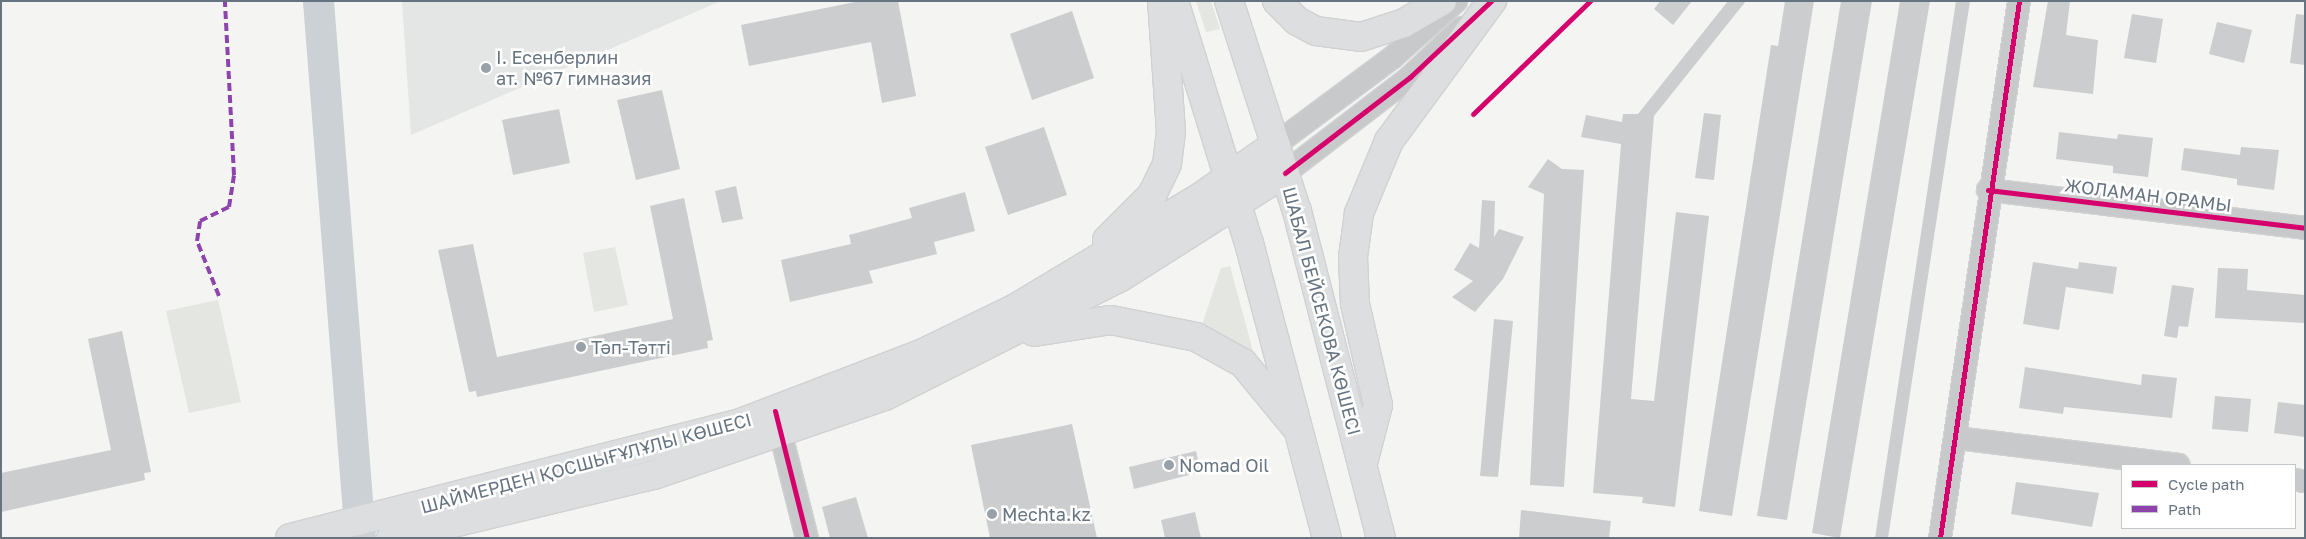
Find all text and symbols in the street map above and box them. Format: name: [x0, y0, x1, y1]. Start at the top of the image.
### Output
place label: І. Есенберлин ат. №67 гимназия: [496, 47, 652, 90]
marker: І. Есенберлин ат. №67 гимназия: [480, 62, 492, 74]
street label: ЖОЛАМАН ОРАМЫ: [2063, 174, 2233, 216]
street label: ШАБАЛ БЕЙСЕКОВА КӨШЕСІ: [1278, 184, 1366, 438]
place label: Тәп-Тәтті: [591, 336, 671, 358]
marker: Тәп-Тәтті: [575, 341, 587, 353]
street label: ШАЙМЕРДЕН ҚОСШЫҒҰЛҰЛЫ КӨШЕСІ: [418, 408, 754, 518]
place label: Nomad Oil: [1179, 454, 1269, 476]
marker: Nomad Oil: [1163, 459, 1175, 471]
legend: [2121, 464, 2296, 529]
text: Cycle path: [2168, 475, 2244, 493]
text: Path: [2168, 500, 2201, 518]
place label: Mechta.kz: [1002, 503, 1091, 525]
marker: Mechta.kz: [986, 508, 998, 520]

